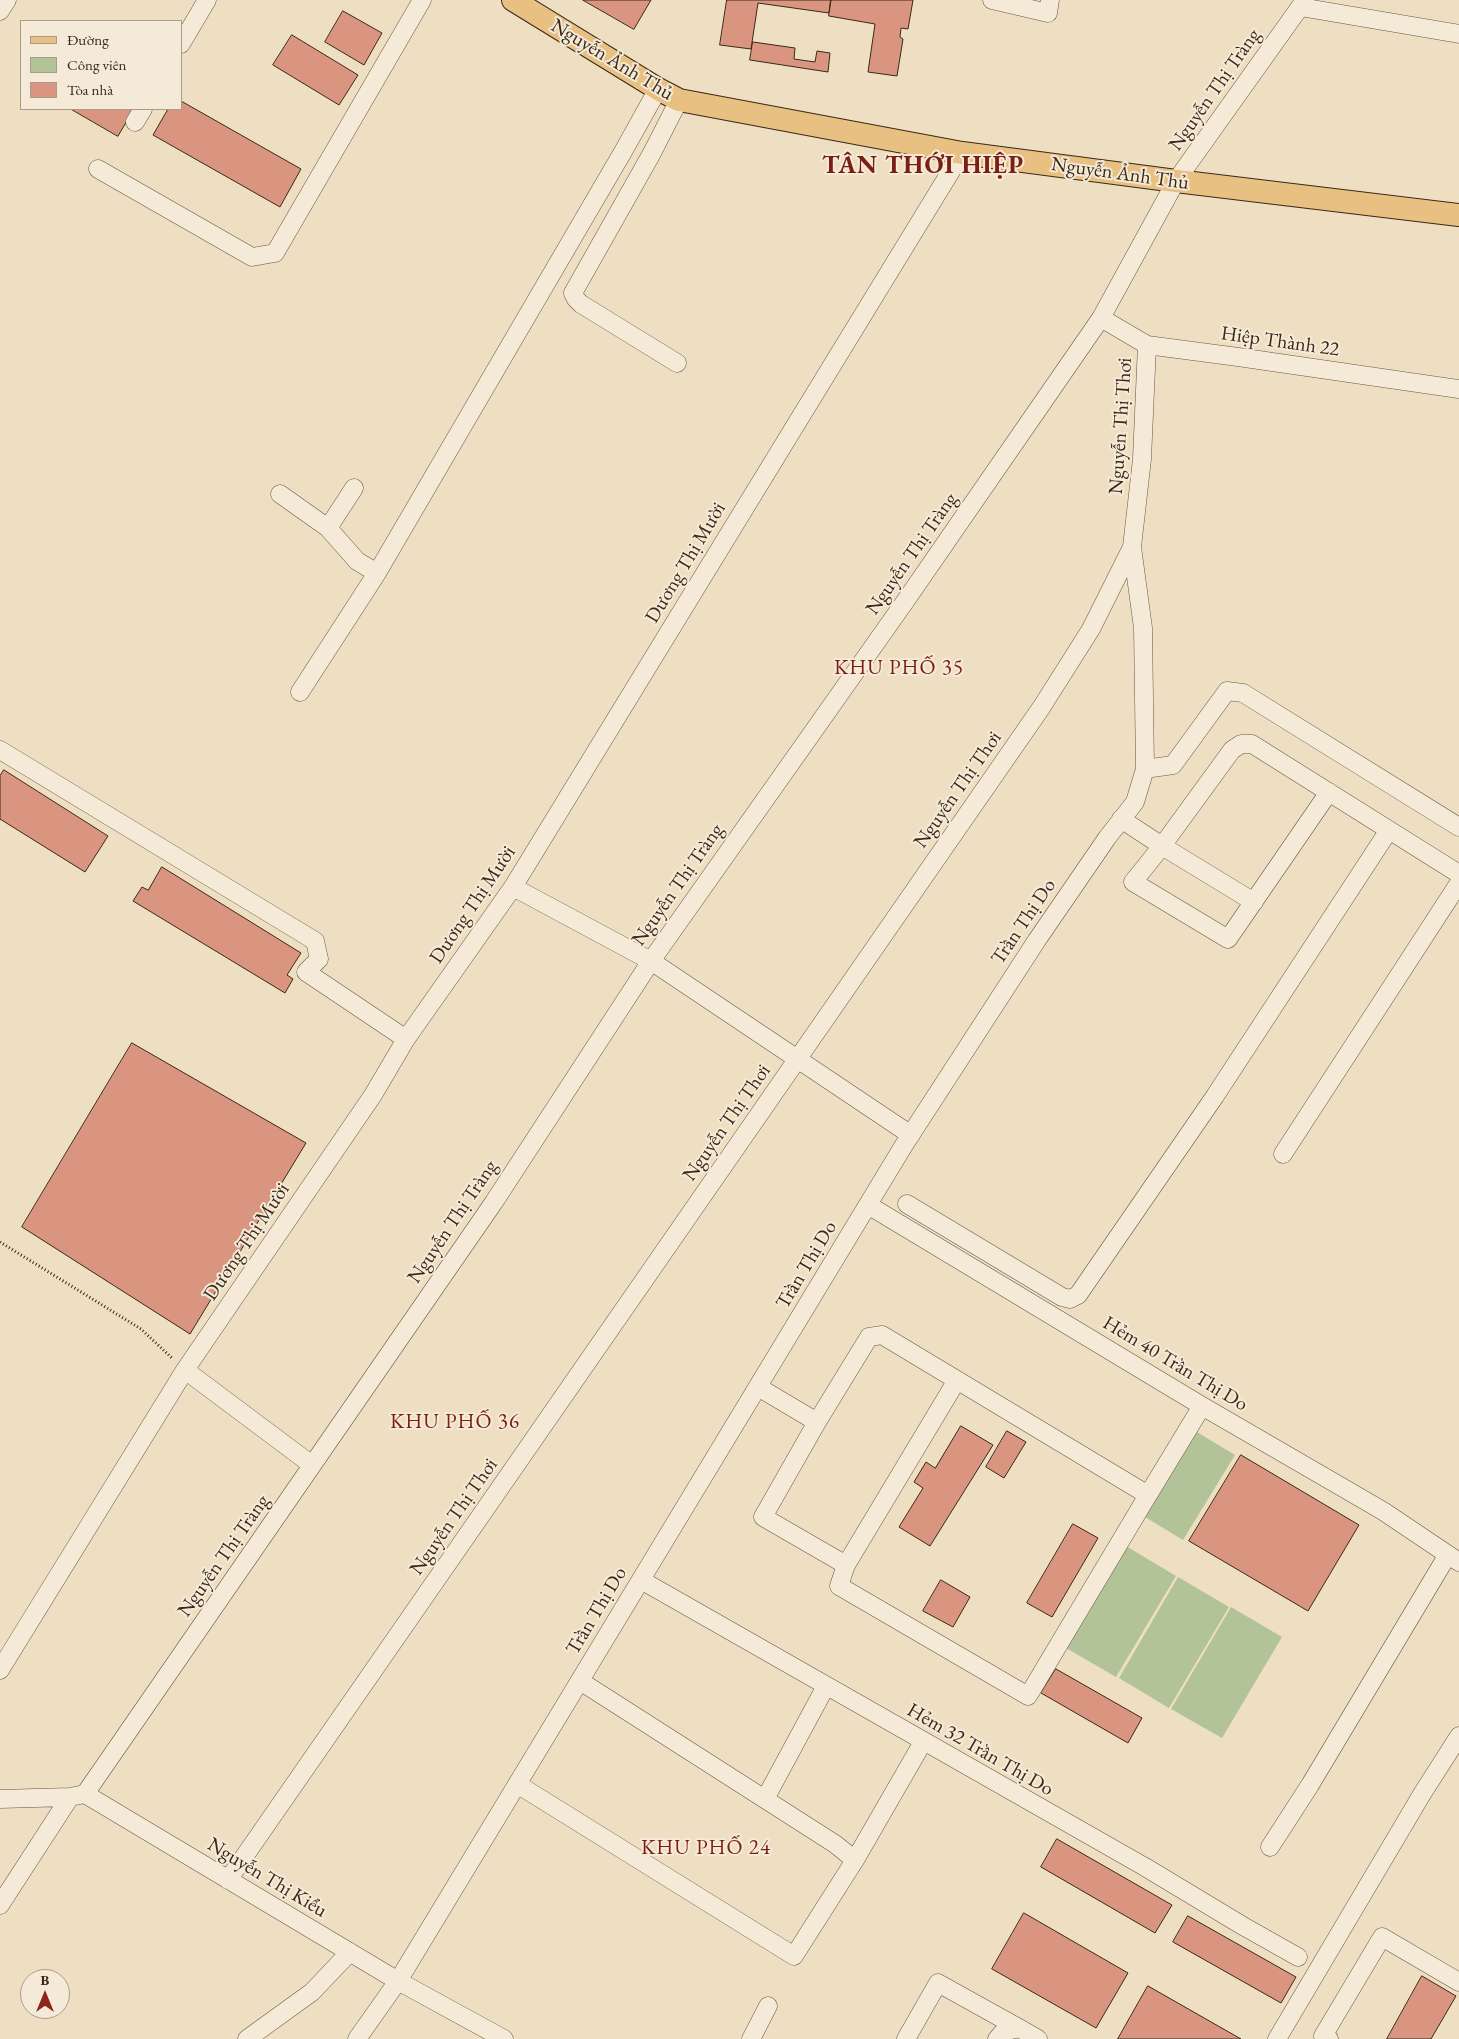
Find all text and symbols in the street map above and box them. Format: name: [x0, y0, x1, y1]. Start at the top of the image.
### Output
street label: Nguyễn Ảnh Thủ: [546, 14, 678, 106]
legend: [20, 20, 182, 110]
street label: Nguyễn Thị Tràng: [1164, 24, 1266, 156]
text: Đường: [67, 30, 109, 49]
text: Công viên: [67, 55, 127, 74]
text: Tòa nhà: [67, 80, 113, 99]
district label: TÂN THỚI HIỆP: [820, 151, 1026, 181]
street label: Nguyễn Ảnh Thủ: [1050, 152, 1190, 196]
street label: Hiệp Thành 22: [1219, 322, 1341, 362]
street label: Nguyễn Thị Thơi: [1104, 357, 1138, 495]
street label: Nguyễn Thị Tràng: [861, 488, 963, 620]
street label: Dương Thị Mười: [641, 498, 731, 628]
district label: KHU PHỐ 35: [833, 655, 965, 681]
street label: Nguyễn Thị Thơi: [909, 727, 1007, 853]
street label: Nguyễn Thị Tràng: [627, 819, 729, 951]
street label: Dương Thị Mười: [425, 842, 521, 968]
street label: Trần Thị Do: [987, 875, 1061, 969]
street label: Nguyễn Thị Thơi: [678, 1060, 776, 1186]
street label: Nguyễn Thị Tràng: [403, 1156, 503, 1288]
street label: Dương Thị Mười: [199, 1179, 295, 1305]
street label: Trần Thị Do: [771, 1217, 843, 1313]
street label: Hẻm 40 Trần Thị Do: [1098, 1311, 1252, 1417]
district label: KHU PHỐ 36: [389, 1409, 521, 1435]
street label: Nguyễn Thị Thơi: [405, 1454, 503, 1580]
street label: Nguyễn Thị Tràng: [173, 1490, 275, 1622]
street label: Trần Thị Do: [561, 1563, 633, 1659]
street label: Hẻm 32 Trần Thị Do: [903, 1698, 1057, 1802]
street label: Nguyễn Thị Kiểu: [203, 1833, 331, 1923]
district label: KHU PHỐ 24: [640, 1835, 772, 1861]
north arrow: [20, 1969, 70, 2019]
text: B: [41, 1971, 49, 1989]

